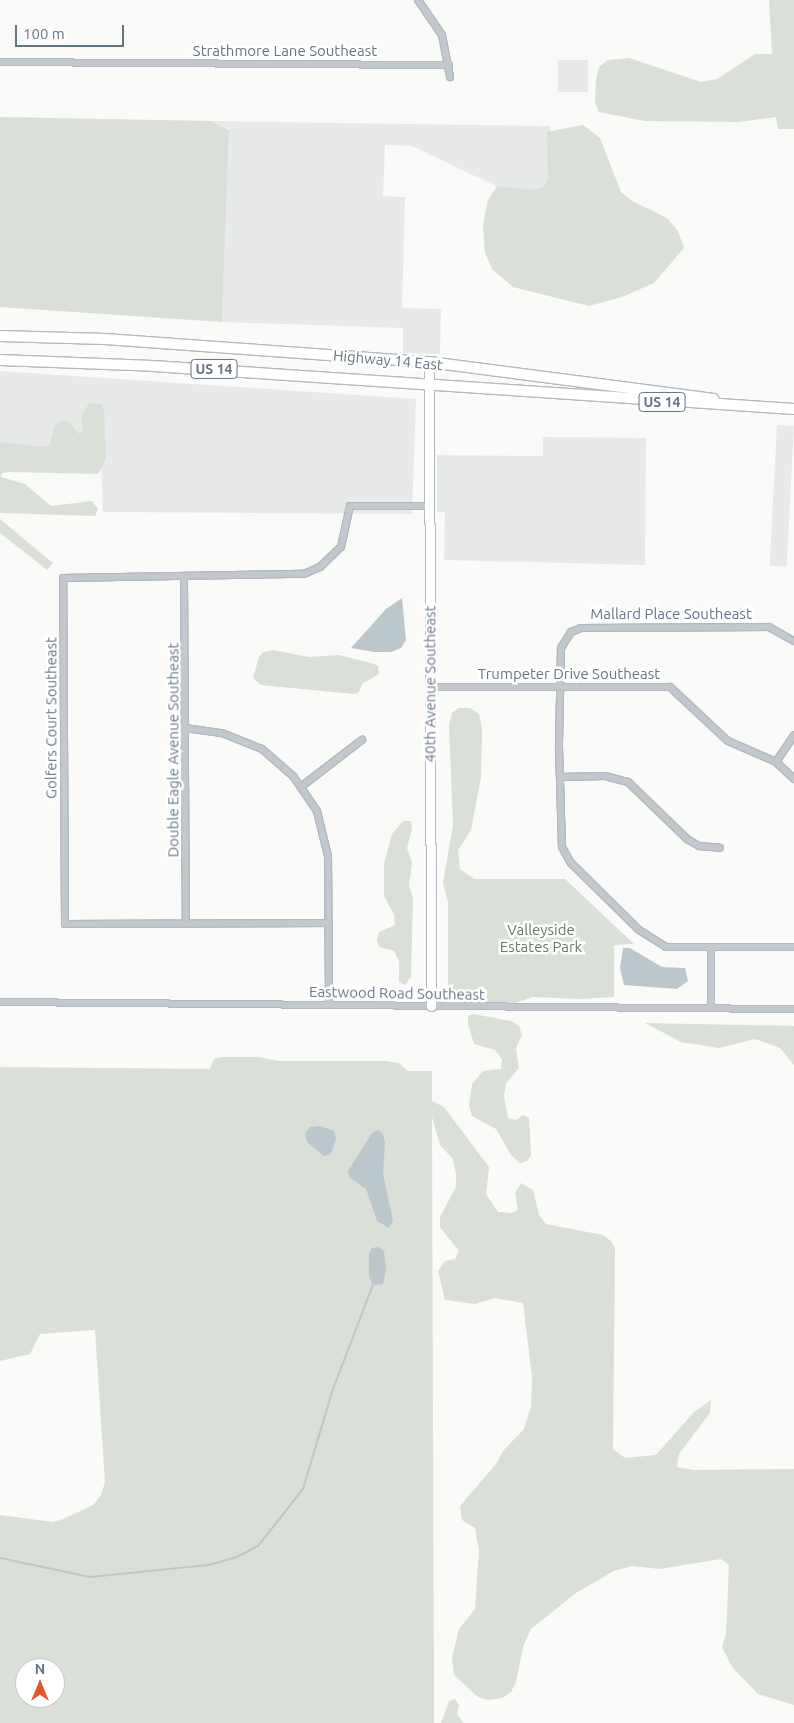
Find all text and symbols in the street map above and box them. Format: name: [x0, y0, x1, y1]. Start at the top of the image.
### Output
scale bar: [18, 15, 126, 47]
text: 100 m: [23, 25, 65, 42]
street label: Strathmore Lane Southeast: [193, 42, 377, 60]
street label: Highway 14 East: [332, 346, 444, 374]
road number: US 14: [190, 358, 238, 380]
road number: US 14: [638, 391, 686, 414]
street label: Mallard Place Southeast: [590, 605, 752, 623]
street label: 40th Avenue Southeast: [421, 606, 439, 762]
street label: Golfers Court Southeast: [42, 637, 60, 799]
street label: Double Eagle Avenue Southeast: [164, 643, 182, 857]
street label: Trumpeter Drive Southeast: [478, 665, 660, 683]
park label: Valleyside Estates Park: [500, 920, 582, 955]
street label: Eastwood Road Southeast: [309, 982, 485, 1004]
north arrow: [15, 1658, 65, 1708]
text: N: [35, 1661, 45, 1677]

